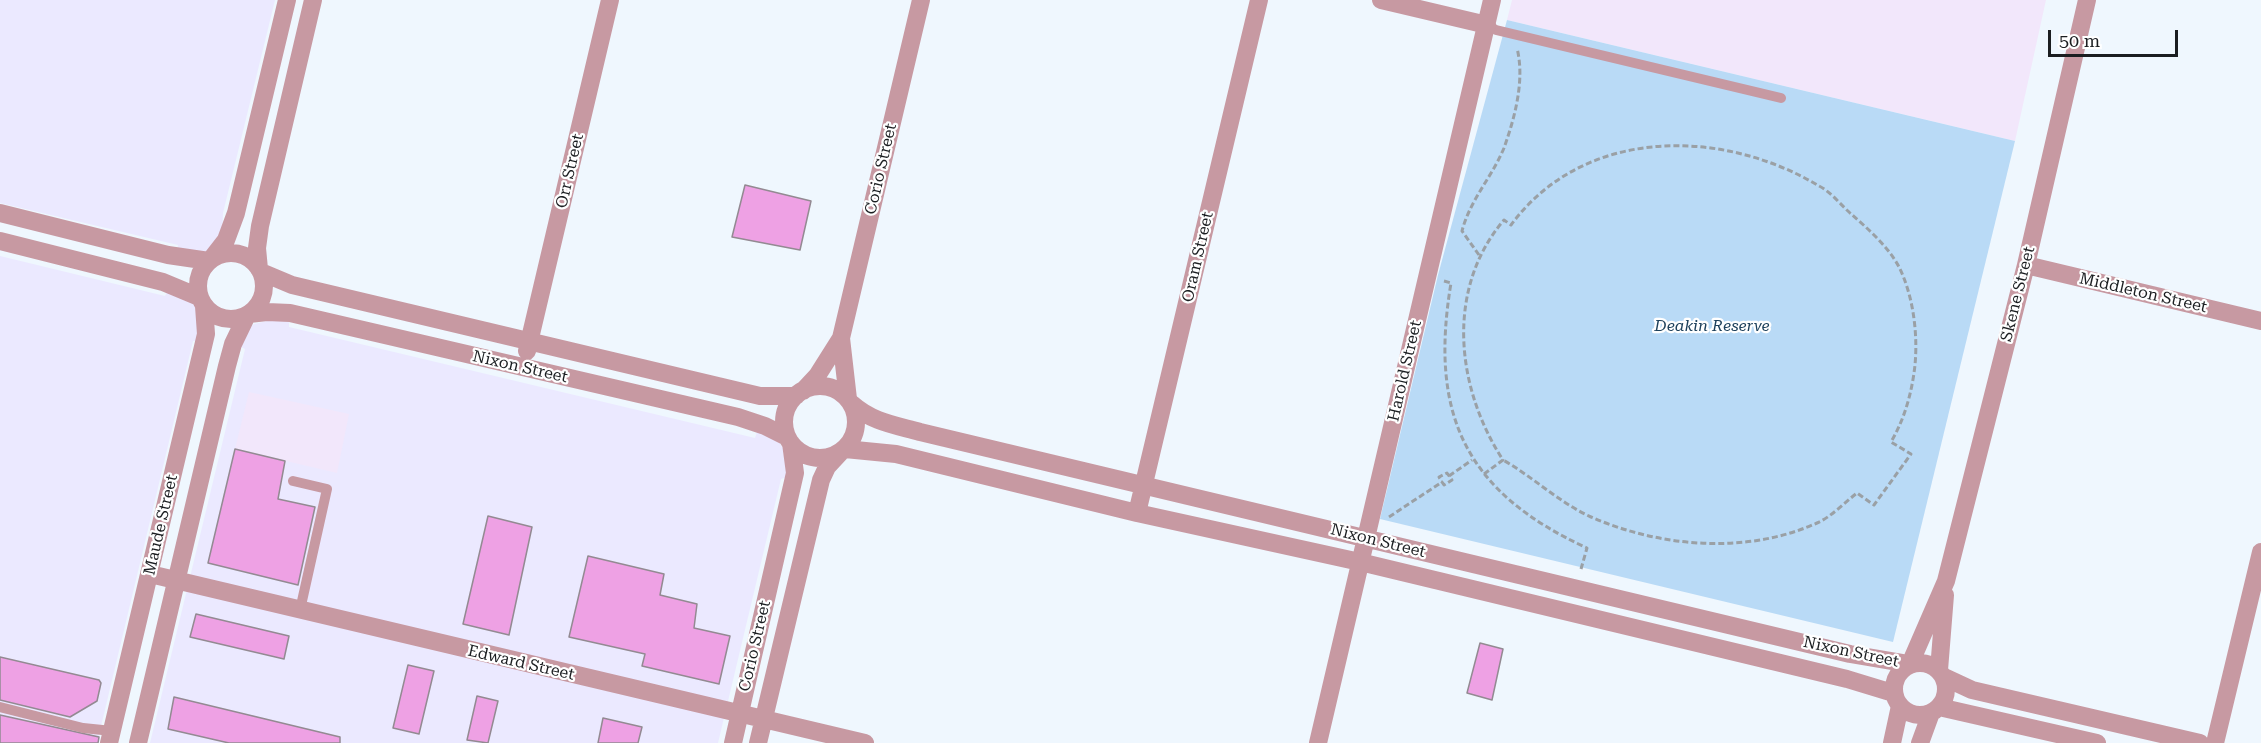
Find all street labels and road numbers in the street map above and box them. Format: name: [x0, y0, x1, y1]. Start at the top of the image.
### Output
street label: Corio Street: [861, 122, 901, 216]
street label: Orr Street: [552, 132, 588, 210]
street label: Oram Street: [1178, 210, 1218, 304]
street label: Skene Street: [1997, 244, 2039, 344]
street label: Middleton Street: [2077, 269, 2209, 317]
street label: Harold Street: [1384, 319, 1426, 423]
street label: Nixon Street: [471, 347, 569, 387]
street label: Maude Street: [140, 473, 182, 577]
street label: Nixon Street: [1329, 520, 1427, 562]
street label: Corio Street: [735, 599, 775, 693]
street label: Nixon Street: [1802, 633, 1900, 671]
street label: Edward Street: [466, 641, 576, 685]

